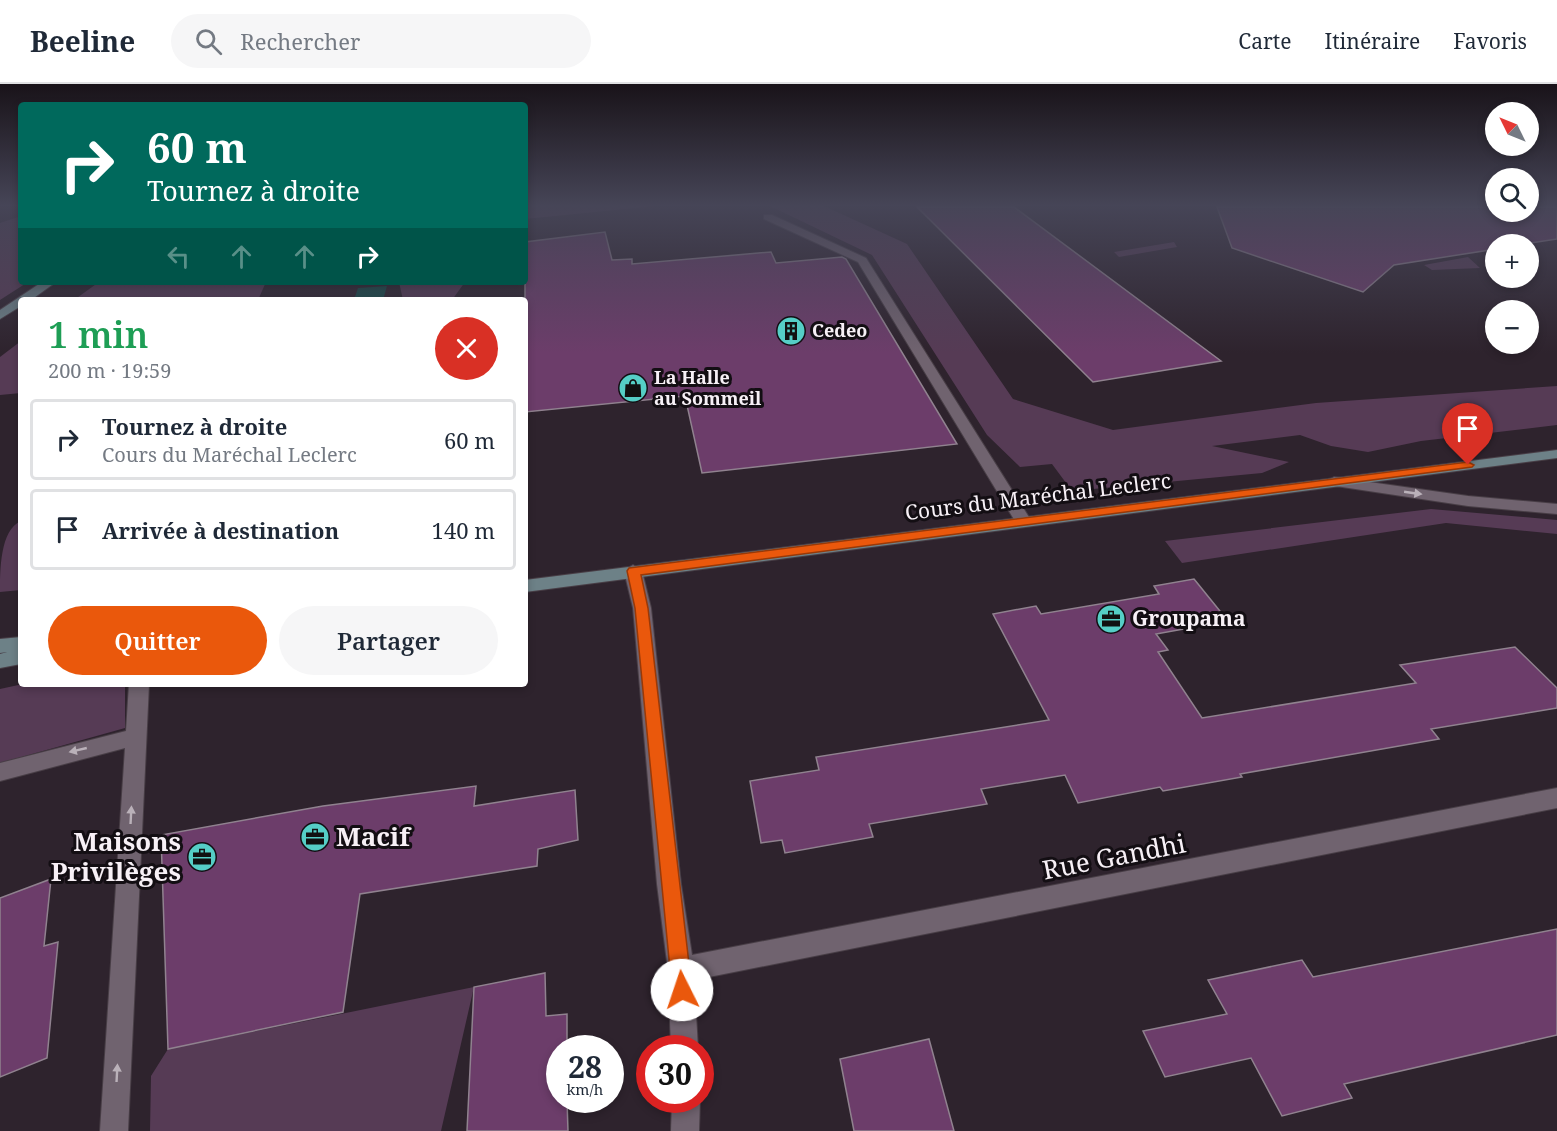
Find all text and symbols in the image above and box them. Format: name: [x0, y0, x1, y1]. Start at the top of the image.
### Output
search box: [171, 14, 591, 68]
text: Beeline: [30, 22, 135, 60]
icon: search: [192, 25, 225, 58]
text: Rechercher: [240, 26, 360, 56]
text: Carte: [1238, 27, 1292, 55]
text: Itinéraire: [1325, 27, 1420, 55]
text: Favoris: [1453, 27, 1527, 55]
north arrow: [1485, 102, 1539, 156]
map controls: [1485, 102, 1539, 354]
text: 60 m: [147, 118, 247, 175]
icon: right: [48, 126, 126, 204]
button: search: [1485, 168, 1539, 222]
text: Tournez à droite: [147, 172, 360, 209]
button: +: [1485, 234, 1539, 288]
icon: left: [162, 240, 195, 273]
icon: ahead: [225, 240, 258, 273]
icon: ahead: [288, 240, 321, 273]
icon: right: [351, 240, 384, 273]
button: −: [1485, 300, 1539, 354]
text: 1 min: [48, 310, 149, 359]
building icon: Cedeo: [775, 315, 807, 347]
button: close: [435, 317, 498, 380]
place label: Cedeo: [812, 318, 867, 342]
text: 200 m · 19:59: [48, 357, 171, 384]
place label: La Halle au Sommeil: [654, 365, 762, 410]
shop icon: La Halle au Sommeil: [617, 372, 649, 404]
pin: [1442, 403, 1493, 465]
text: Tournez à droite: [102, 411, 287, 441]
icon: arrive: [1451, 412, 1484, 445]
icon: right: [51, 423, 84, 456]
text: 60 m: [444, 425, 495, 455]
text: Cours du Maréchal Leclerc: [102, 441, 357, 468]
street label: Cours du Maréchal Leclerc: [903, 466, 1172, 526]
one-way arrow: [1404, 489, 1423, 498]
icon: arrive: [51, 513, 84, 546]
text: Arrivée à destination: [102, 515, 339, 545]
text: 140 m: [432, 515, 495, 545]
office icon: Groupama: [1095, 603, 1127, 635]
place label: Groupama: [1132, 604, 1246, 632]
button: Quitter: [48, 606, 267, 675]
button: Partager: [279, 606, 498, 675]
one-way arrow: [69, 746, 87, 756]
one-way arrow: [126, 805, 135, 824]
place label: Macif: [336, 818, 412, 854]
office icon: Macif: [299, 821, 331, 853]
place label: Maisons Privilèges: [51, 823, 181, 889]
street label: Rue Gandhi: [1039, 825, 1188, 888]
office icon: Maisons Privilèges: [186, 841, 218, 873]
position arrow: [650, 958, 714, 1022]
speed limit sign: 30: [636, 1035, 714, 1113]
text: 28: [568, 1046, 602, 1087]
one-way arrow: [113, 1063, 122, 1082]
text: km/h: [567, 1079, 603, 1099]

